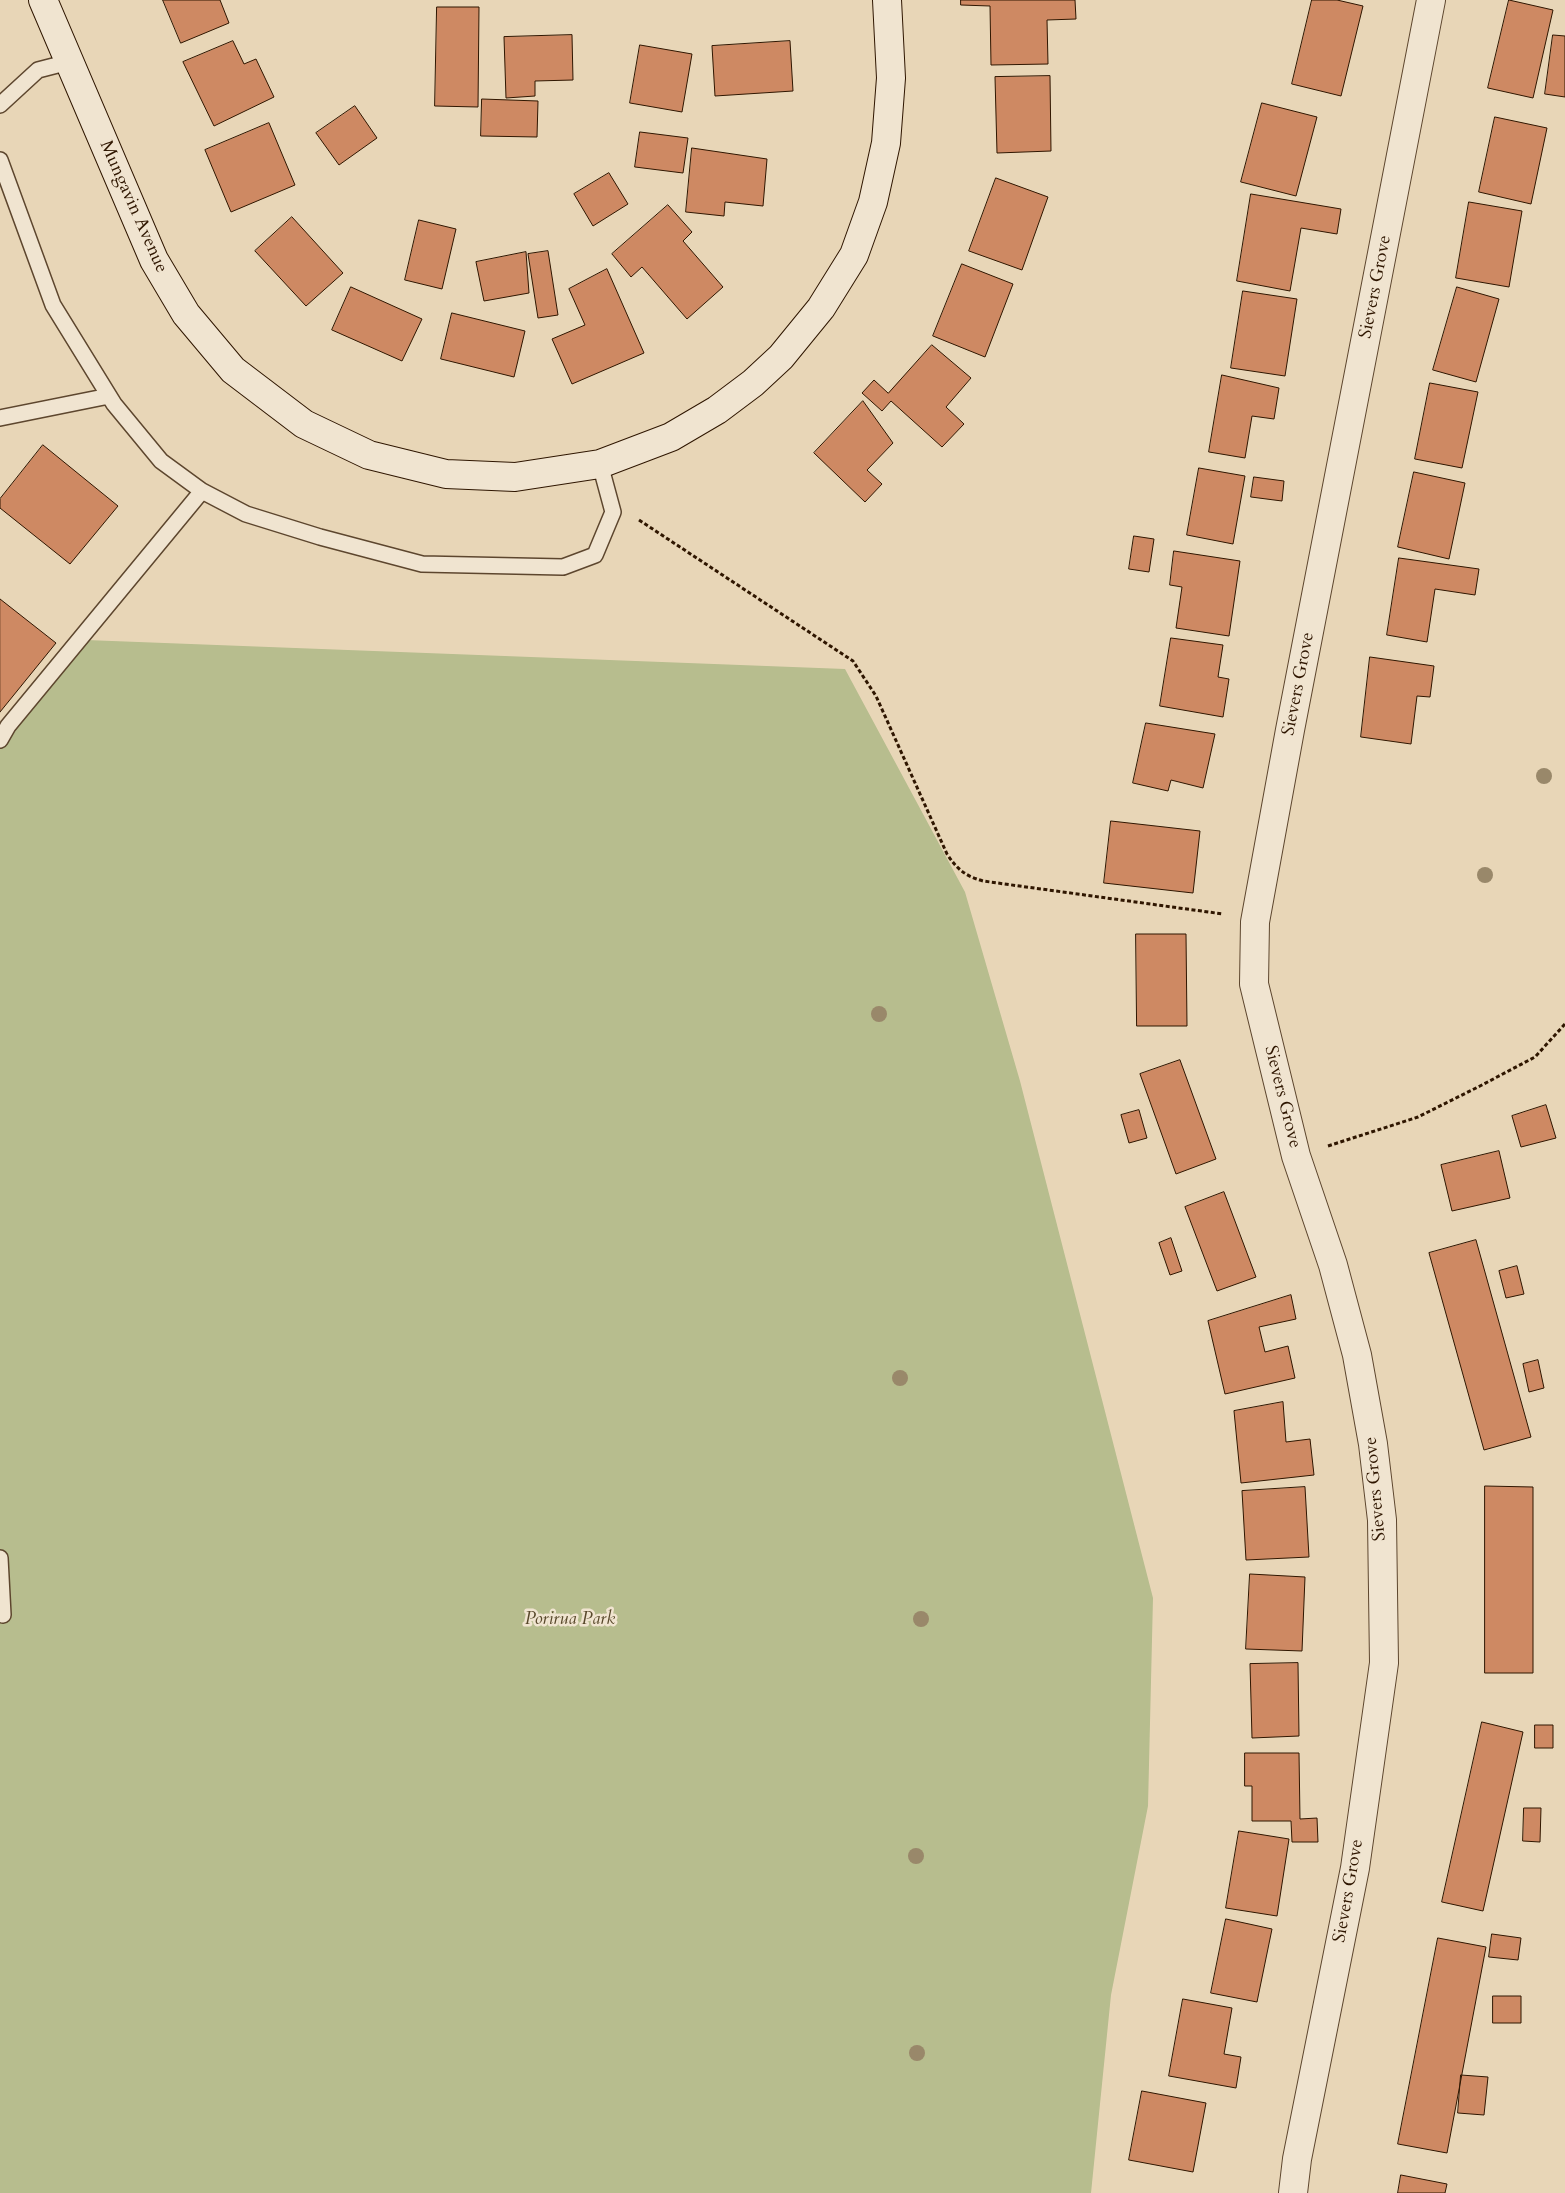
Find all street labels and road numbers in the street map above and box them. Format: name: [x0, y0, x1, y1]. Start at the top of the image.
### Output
street label: Mungavin Avenue: [94, 138, 172, 276]
street label: Sievers Grove: [1355, 234, 1397, 340]
street label: Sievers Grove: [1278, 631, 1320, 737]
street label: Sievers Grove: [1259, 1044, 1305, 1150]
street label: Sievers Grove: [1361, 1436, 1391, 1542]
street label: Sievers Grove: [1329, 1838, 1369, 1944]

